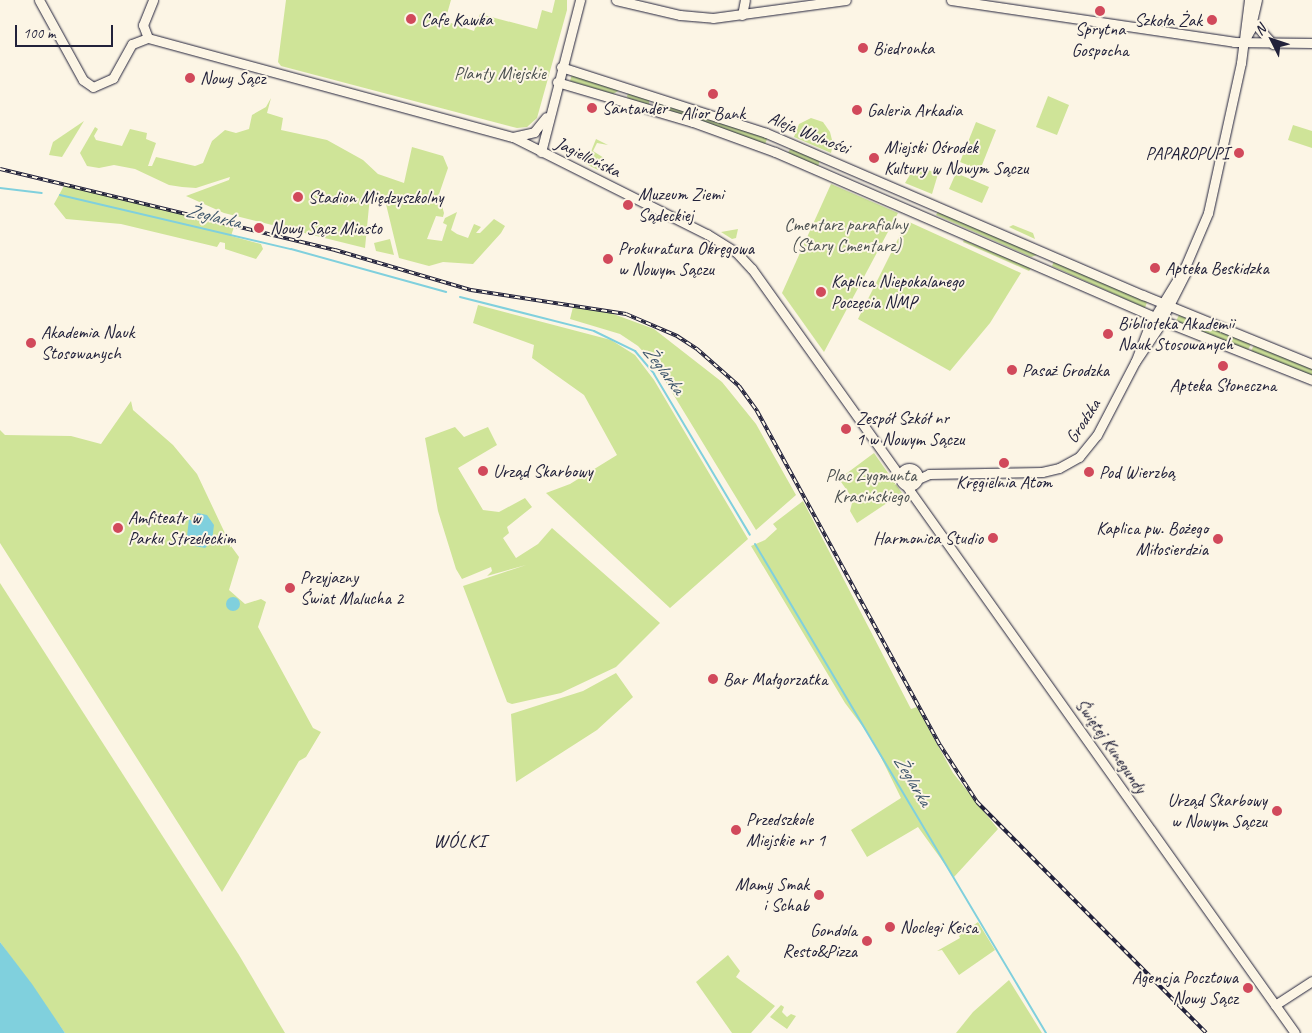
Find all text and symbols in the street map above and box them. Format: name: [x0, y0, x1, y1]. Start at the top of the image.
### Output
marker: Sprytna Gospocha: [1094, 5, 1106, 17]
place label: Cafe Kawka: [421, 8, 492, 30]
place label: Szkoła Żak: [1134, 9, 1202, 31]
marker: Cafe Kawka: [405, 13, 417, 25]
marker: Szkoła Żak: [1206, 14, 1218, 26]
scale bar: [18, 15, 115, 47]
north arrow: [1247, 15, 1297, 65]
place label: Sprytna Gospocha: [1072, 19, 1128, 62]
text: N: [1251, 21, 1270, 39]
text: 100 m: [23, 24, 55, 43]
place label: Biedronka: [873, 37, 934, 59]
marker: Biedronka: [857, 42, 869, 54]
park label: Planty Miejskie: [454, 62, 546, 84]
place label: Nowy Sącz: [200, 67, 265, 89]
marker: Nowy Sącz: [184, 72, 196, 84]
marker: Alior Bank: [707, 88, 719, 100]
place label: Santander: [602, 97, 667, 119]
place label: Galeria Arkadia: [867, 99, 962, 121]
marker: Santander: [586, 102, 598, 114]
place label: Alior Bank: [681, 102, 745, 124]
marker: Galeria Arkadia: [851, 104, 863, 116]
street label: Aleja Wolności: [765, 107, 853, 159]
street label: Jagiellońska: [552, 132, 624, 182]
place label: Miejski Ośrodek Kultury w Nowym Sączu: [884, 137, 1027, 180]
place label: PAPAROPUPI: [1146, 142, 1229, 164]
marker: PAPAROPUPI: [1233, 147, 1245, 159]
marker: Miejski Ośrodek Kultury w Nowym Sączu: [868, 152, 880, 164]
place label: Muzeum Ziemi Sądeckiej: [638, 184, 724, 226]
place label: Stadion Międzyszkolny: [308, 186, 443, 208]
marker: Stadion Międzyszkolny: [292, 191, 304, 203]
marker: Muzeum Ziemi Sądeckiej: [622, 199, 634, 211]
water label: Żeglarka: [184, 200, 242, 234]
park label: Cmentarz parafialny (Stary Cmentarz): [784, 214, 908, 256]
place label: Nowy Sącz Miasto: [270, 217, 382, 239]
marker: Nowy Sącz Miasto: [252, 221, 266, 235]
place label: Prokuratura Okręgowa w Nowym Sączu: [618, 238, 754, 280]
marker: Prokuratura Okręgowa w Nowym Sączu: [602, 253, 614, 265]
place label: Apteka Beskidzka: [1165, 257, 1269, 279]
marker: Apteka Beskidzka: [1149, 262, 1161, 274]
place label: Kaplica Niepokalanego Poczęcia NMP: [831, 271, 964, 314]
marker: Kaplica Niepokalanego Poczęcia NMP: [815, 286, 827, 298]
place label: Biblioteka Akademii Nauk Stosowanych: [1118, 313, 1235, 356]
place label: Akademia Nauk Stosowanych: [41, 322, 135, 364]
marker: Biblioteka Akademii Nauk Stosowanych: [1102, 328, 1114, 340]
marker: Akademia Nauk Stosowanych: [25, 337, 37, 349]
water label: Żeglarka: [637, 341, 689, 399]
place label: Pasaż Grodzka: [1022, 359, 1109, 381]
marker: Apteka Słoneczna: [1217, 360, 1229, 372]
marker: Pasaż Grodzka: [1006, 364, 1018, 376]
place label: Apteka Słoneczna: [1170, 374, 1276, 396]
street label: Grodzka: [1061, 395, 1105, 447]
place label: Zespół Szkół nr 1 w Nowym Sączu: [856, 408, 964, 450]
marker: Zespół Szkół nr 1 w Nowym Sączu: [840, 423, 852, 435]
marker: Kręgielnia Atom: [998, 457, 1010, 469]
place label: Urząd Skarbowy: [493, 460, 593, 482]
place label: Pod Wierzbą: [1099, 461, 1175, 483]
marker: Urząd Skarbowy: [477, 465, 489, 477]
park label: Plac Zygmunta Krasińskiego: [826, 465, 916, 508]
marker: Pod Wierzbą: [1083, 466, 1095, 478]
place label: Kręgielnia Atom: [956, 471, 1052, 493]
place label: Amfiteatr w Parku Strzeleckim: [128, 507, 236, 550]
place label: Kaplica pw. Bożego Miłosierdzia: [1096, 518, 1208, 560]
marker: Amfiteatr w Parku Strzeleckim: [112, 522, 124, 534]
place label: Harmonica Studio: [873, 527, 983, 549]
marker: Harmonica Studio: [987, 532, 999, 544]
marker: Kaplica pw. Bożego Miłosierdzia: [1212, 533, 1224, 545]
place label: Przyjazny Świat Malucha 2: [300, 567, 404, 610]
marker: Przyjazny Świat Malucha 2: [284, 582, 296, 594]
place label: Bar Małgorzatka: [723, 668, 828, 690]
marker: Bar Małgorzatka: [707, 673, 719, 685]
street label: Świętej Kunegundy: [1071, 695, 1151, 797]
water label: Żeglarka: [888, 751, 936, 811]
place label: Urząd Skarbowy w Nowym Sączu: [1167, 790, 1267, 832]
marker: Urząd Skarbowy w Nowym Sączu: [1271, 805, 1283, 817]
place label: Przedszkole Miejskie nr 1: [746, 809, 825, 852]
marker: Przedszkole Miejskie nr 1: [730, 824, 742, 836]
district label: WÓLKI: [433, 831, 487, 853]
place label: Mamy Smak i Schab: [734, 874, 809, 916]
marker: Mamy Smak i Schab: [813, 889, 825, 901]
place label: Noclegi Keisa: [900, 916, 978, 938]
place label: Gondola Resto&Pizza: [783, 920, 857, 962]
marker: Noclegi Keisa: [884, 921, 896, 933]
marker: Gondola Resto&Pizza: [861, 935, 873, 947]
place label: Agencja Pocztowa Nowy Sącz: [1131, 967, 1238, 1010]
marker: Agencja Pocztowa Nowy Sącz: [1242, 982, 1254, 994]

